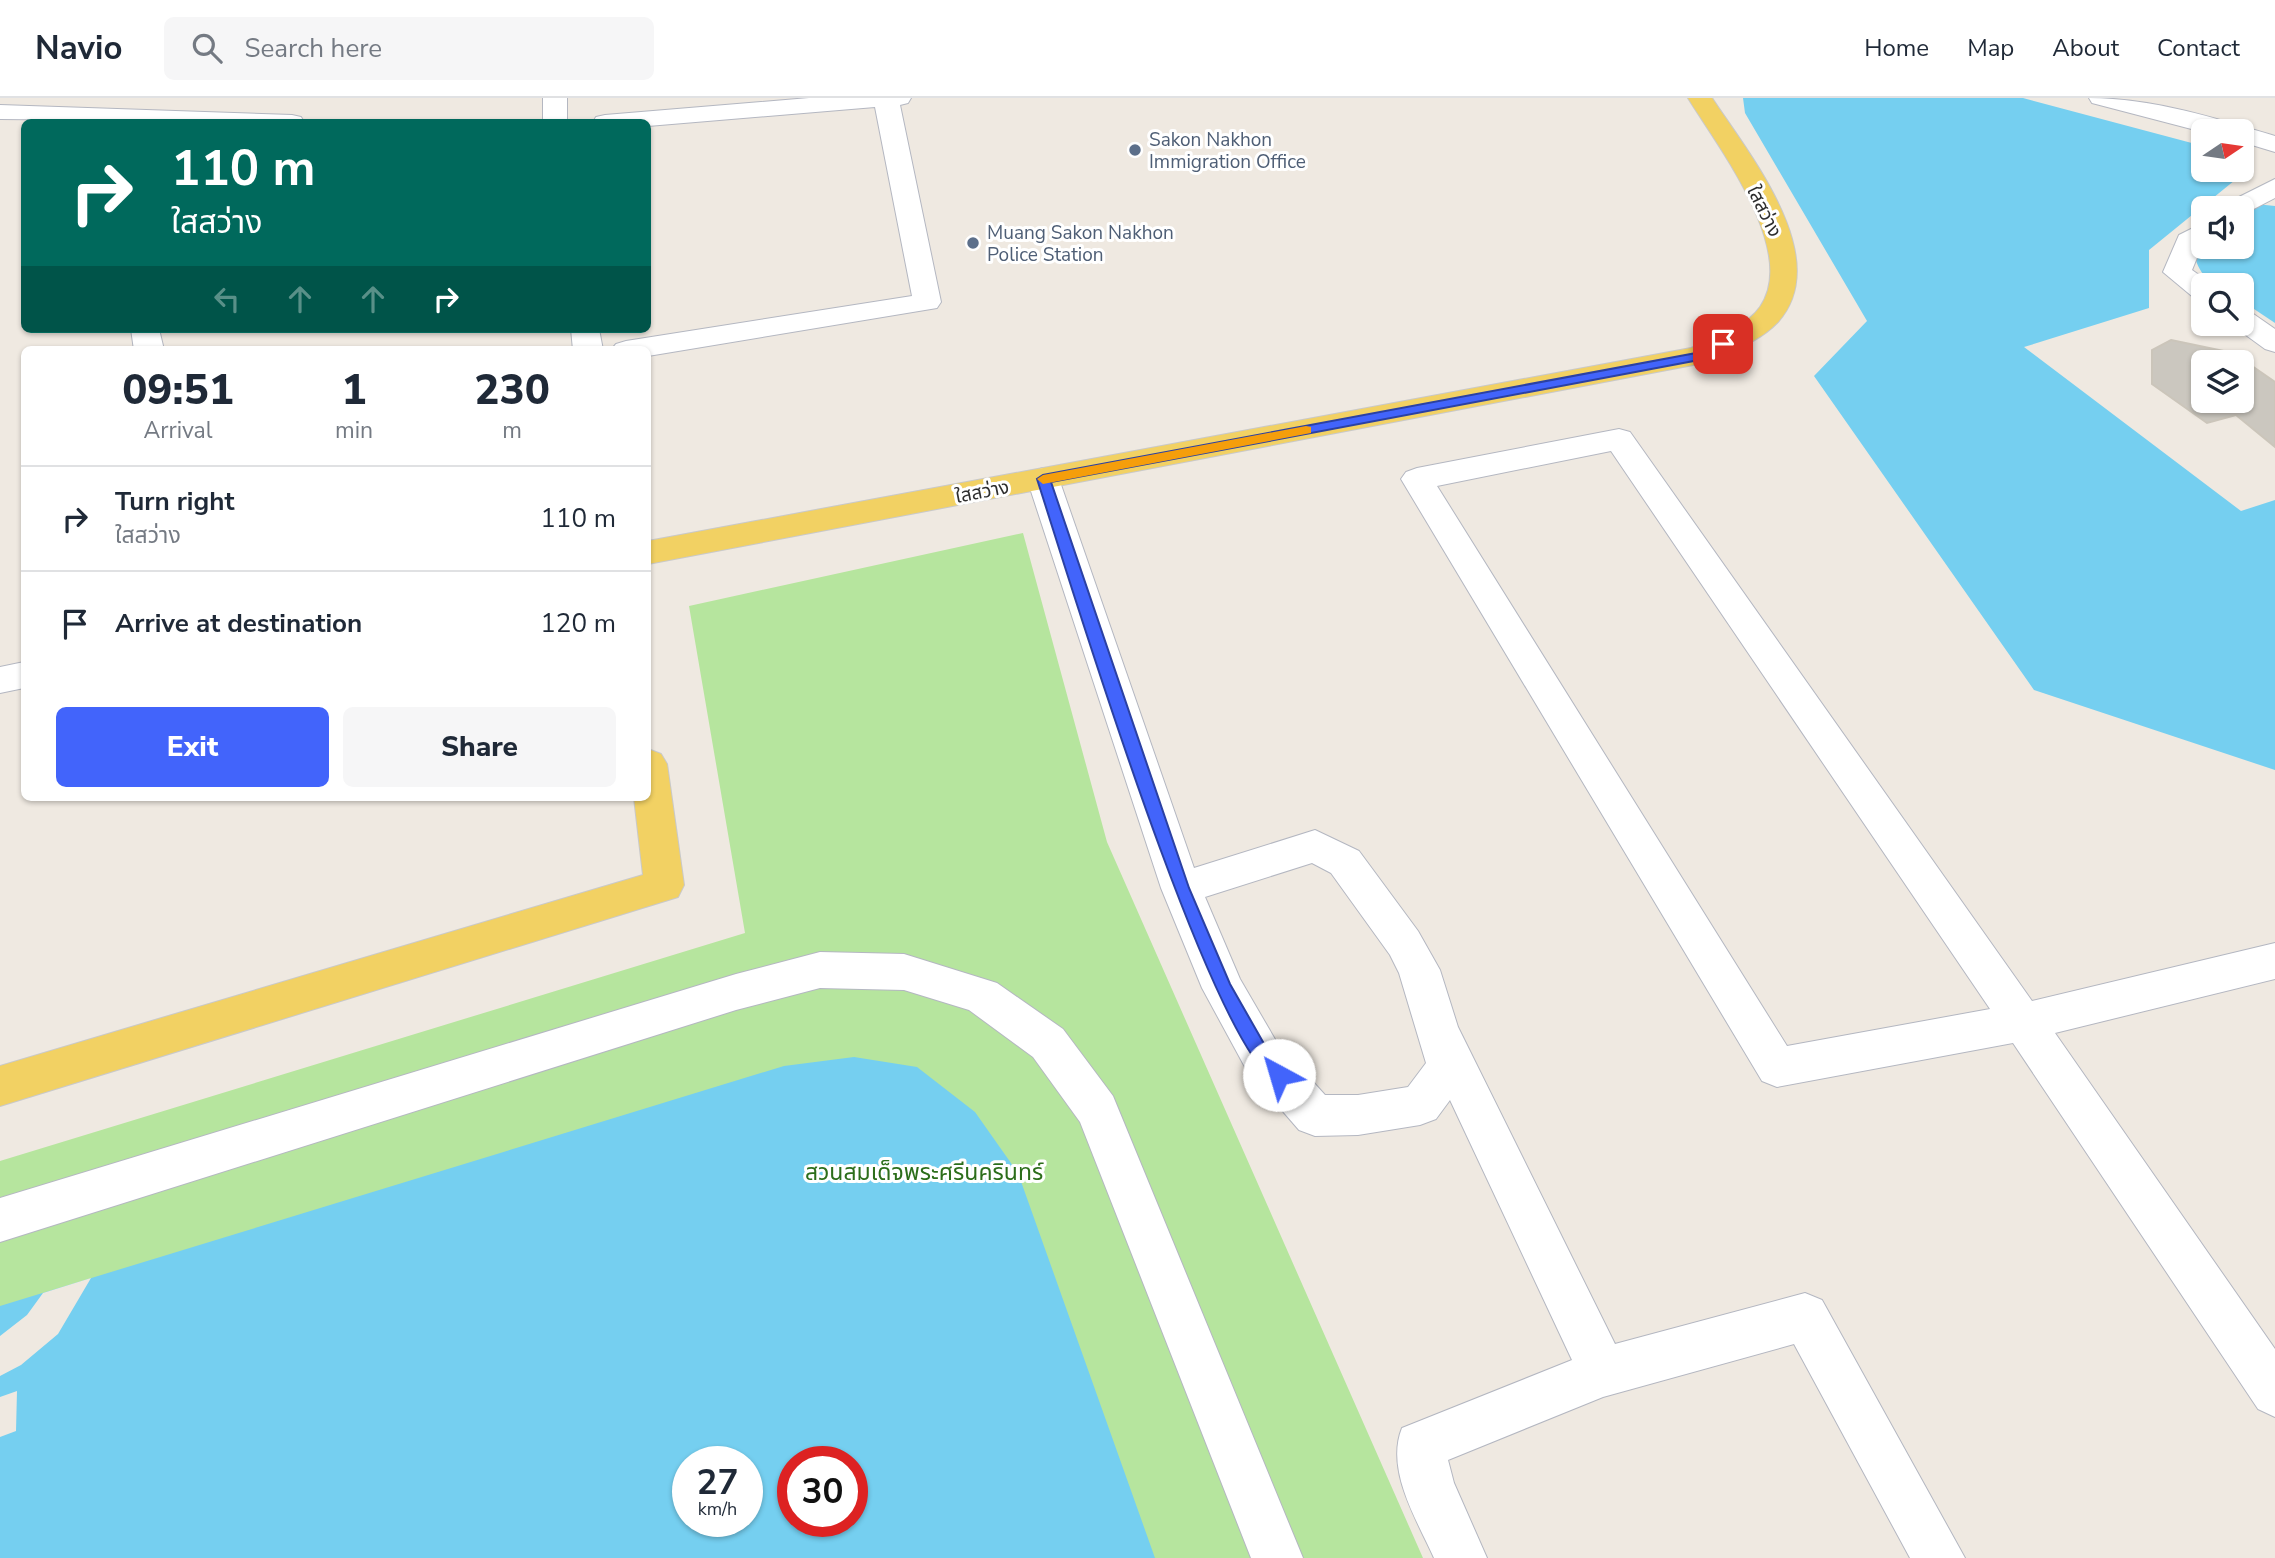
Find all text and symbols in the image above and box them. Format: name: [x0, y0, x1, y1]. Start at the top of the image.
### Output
search box: [164, 17, 654, 80]
text: Navio: [35, 26, 122, 71]
icon: search: [188, 29, 226, 67]
text: Search here: [244, 31, 382, 66]
text: Home: [1864, 32, 1929, 64]
text: Map: [1967, 32, 2014, 64]
text: About: [2052, 32, 2119, 64]
text: Contact: [2157, 32, 2240, 64]
north arrow: [2191, 119, 2254, 182]
map controls: [2191, 119, 2254, 413]
place label: Sakon Nakhon Immigration Office: [1149, 127, 1306, 175]
text: 110 m: [171, 135, 315, 202]
marker: Sakon Nakhon Immigration Office: [1127, 142, 1143, 158]
icon: right: [56, 147, 147, 238]
street label: ใสสว่าง: [1741, 181, 1788, 242]
button: sound: [2191, 196, 2254, 259]
text: ใสสว่าง: [171, 201, 262, 244]
place label: Muang Sakon Nakhon Police Station: [987, 220, 1174, 268]
marker: Muang Sakon Nakhon Police Station: [965, 235, 981, 251]
button: search: [2191, 273, 2254, 336]
icon: left: [208, 280, 246, 318]
icon: ahead: [281, 280, 319, 318]
icon: ahead: [354, 280, 392, 318]
icon: right: [427, 280, 465, 318]
pin: [1693, 314, 1753, 374]
icon: arrive: [1704, 325, 1742, 363]
button: layers: [2191, 350, 2254, 413]
text: 09:51: [122, 362, 234, 419]
text: 1: [341, 362, 367, 419]
text: 230: [474, 362, 550, 419]
text: Arrival: [143, 415, 213, 446]
text: min: [335, 415, 373, 446]
text: m: [502, 415, 522, 446]
street label: ใสสว่าง: [953, 474, 1011, 510]
text: Turn right: [115, 484, 234, 519]
icon: right: [56, 500, 94, 538]
text: 110 m: [540, 501, 616, 536]
text: ใสสว่าง: [115, 520, 181, 551]
icon: arrive: [56, 605, 94, 643]
text: Arrive at destination: [115, 606, 362, 641]
text: 120 m: [540, 606, 616, 641]
button: Exit: [56, 707, 329, 787]
button: Share: [343, 707, 616, 787]
position arrow: [1242, 1038, 1316, 1112]
park label: สวนสมเด็จพระศรีนครินทร์: [805, 1157, 1044, 1188]
speed limit sign: 30: [777, 1446, 868, 1537]
text: 27: [696, 1459, 739, 1506]
text: km/h: [698, 1497, 737, 1521]

